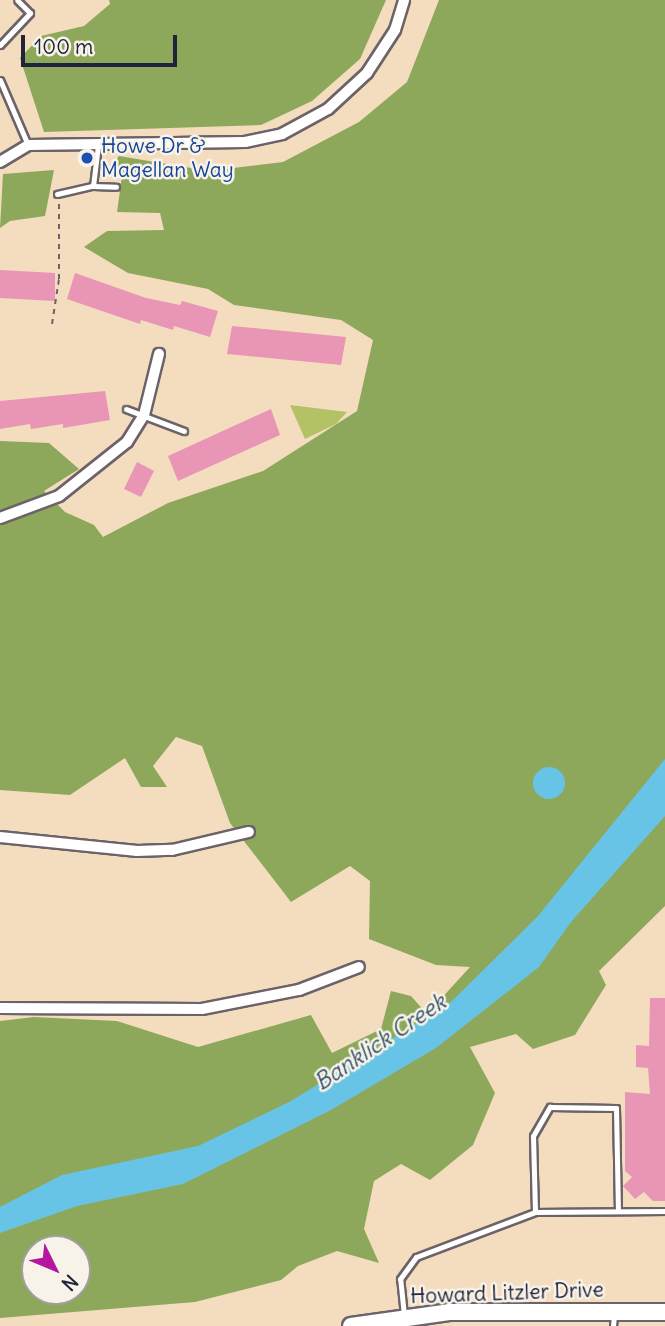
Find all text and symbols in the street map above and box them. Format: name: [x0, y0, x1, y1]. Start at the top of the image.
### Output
scale bar: [24, 21, 180, 65]
text: 100 m: [34, 33, 93, 60]
place label: Howe Dr & Magellan Way: [101, 133, 234, 183]
marker: Howe Dr & Magellan Way: [79, 150, 95, 166]
water label: Banklick Creek: [309, 988, 451, 1096]
north arrow: [21, 1235, 91, 1305]
text: N: [57, 1270, 83, 1296]
street label: Howard Litzler Drive: [410, 1277, 604, 1309]

